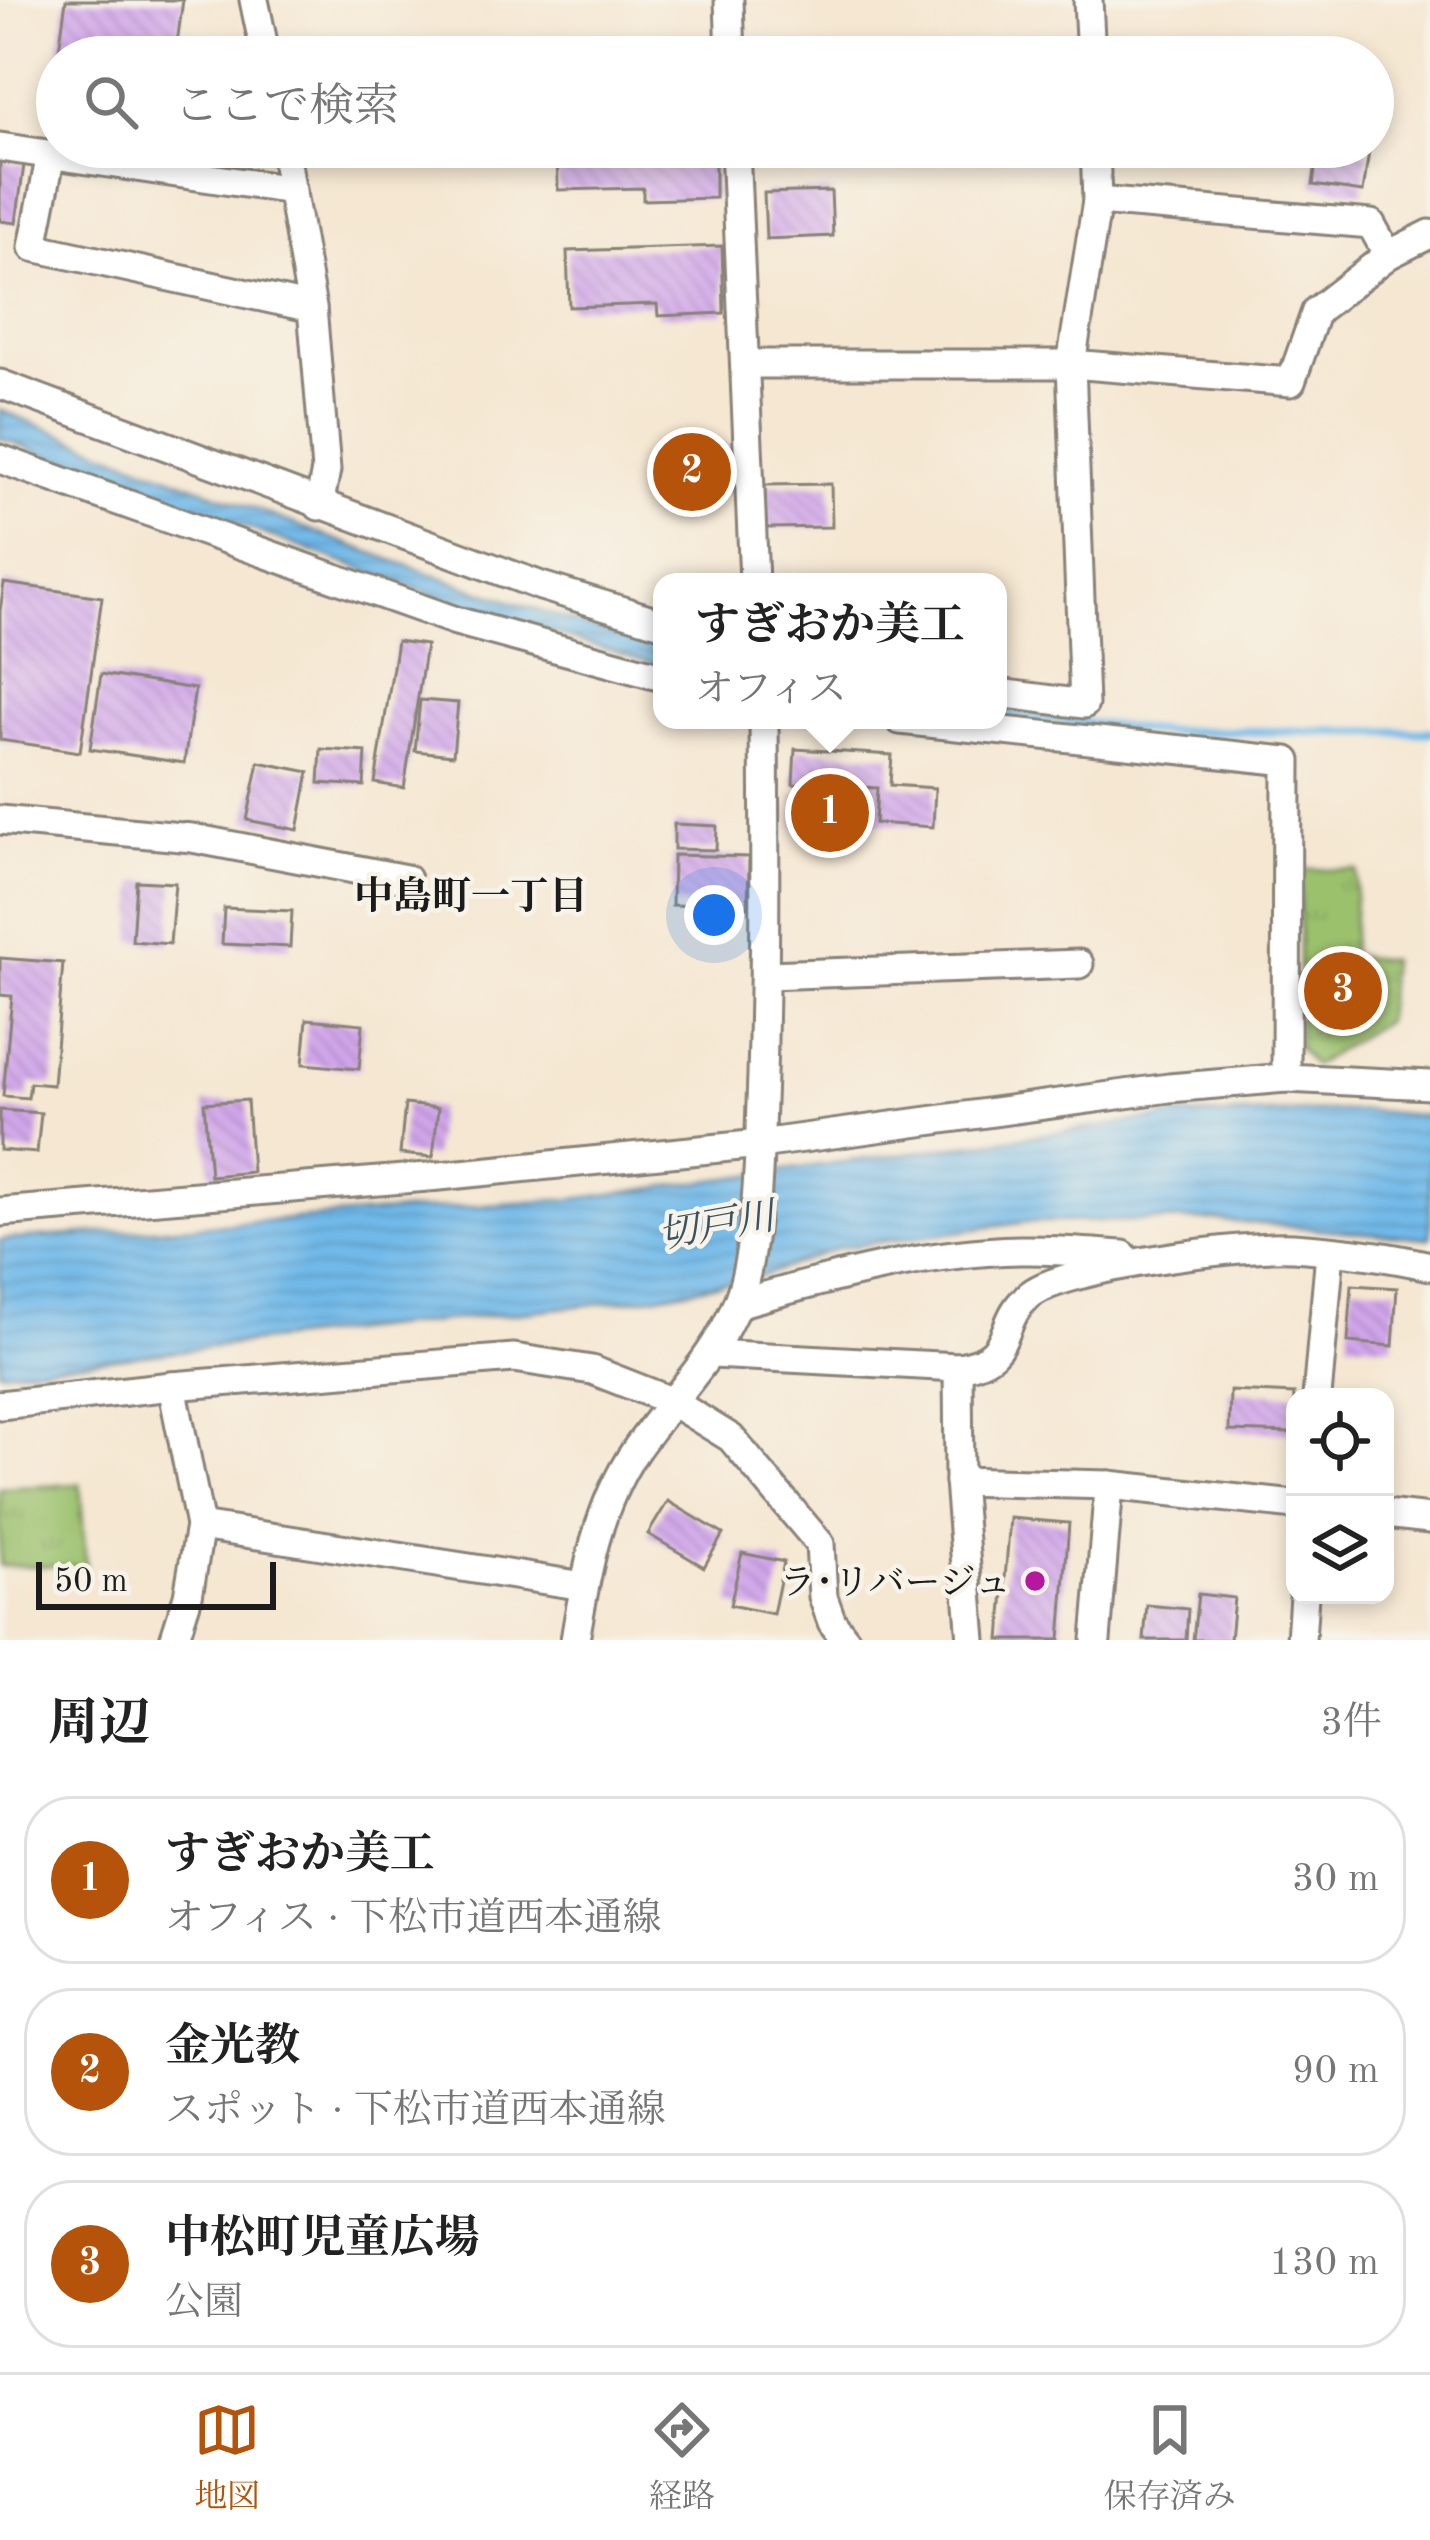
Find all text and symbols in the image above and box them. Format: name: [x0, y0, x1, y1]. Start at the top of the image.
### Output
search box: [36, 36, 1394, 168]
icon: search: [78, 69, 144, 135]
text: ここで検索: [174, 86, 399, 131]
pin: 2: [653, 427, 731, 517]
popup: [653, 573, 1007, 729]
text: すぎおか美工: [695, 605, 965, 650]
text: オフィス: [695, 671, 847, 710]
pin: 1: [791, 768, 869, 858]
district label: 中島町一丁目: [354, 875, 588, 918]
your location: [684, 885, 744, 945]
pin: 3: [1304, 946, 1382, 1036]
water label: 切戸川: [655, 1195, 782, 1257]
map controls: [1286, 1388, 1394, 1604]
button: locate: [1286, 1388, 1394, 1496]
button: layers: [1286, 1496, 1394, 1604]
scale bar: [36, 1556, 276, 1609]
place label: ラ･リバージュ: [780, 1565, 1011, 1603]
text: 50 m: [54, 1566, 128, 1599]
marker: ラ･リバージュ: [1022, 1568, 1048, 1594]
text: 周辺: [48, 1700, 150, 1751]
text: 3件: [1320, 1704, 1382, 1743]
text: すぎおか美工: [165, 1834, 435, 1879]
text: 1: [79, 1860, 101, 1899]
text: 30 m: [1292, 1860, 1379, 1899]
text: オフィス · 下松市道西本通線: [165, 1900, 661, 1939]
text: 金光教: [165, 2026, 300, 2071]
text: 2: [79, 2052, 101, 2091]
text: 90 m: [1292, 2052, 1379, 2091]
text: スポット · 下松市道西本通線: [165, 2092, 666, 2131]
text: 中松町児童広場: [165, 2218, 480, 2263]
text: 3: [79, 2244, 101, 2283]
text: 130 m: [1269, 2244, 1379, 2283]
text: 公園: [165, 2284, 243, 2323]
tab: 地図: [194, 2397, 260, 2519]
tab: 経路: [649, 2397, 715, 2519]
tab: 保存済み: [1104, 2397, 1236, 2519]

